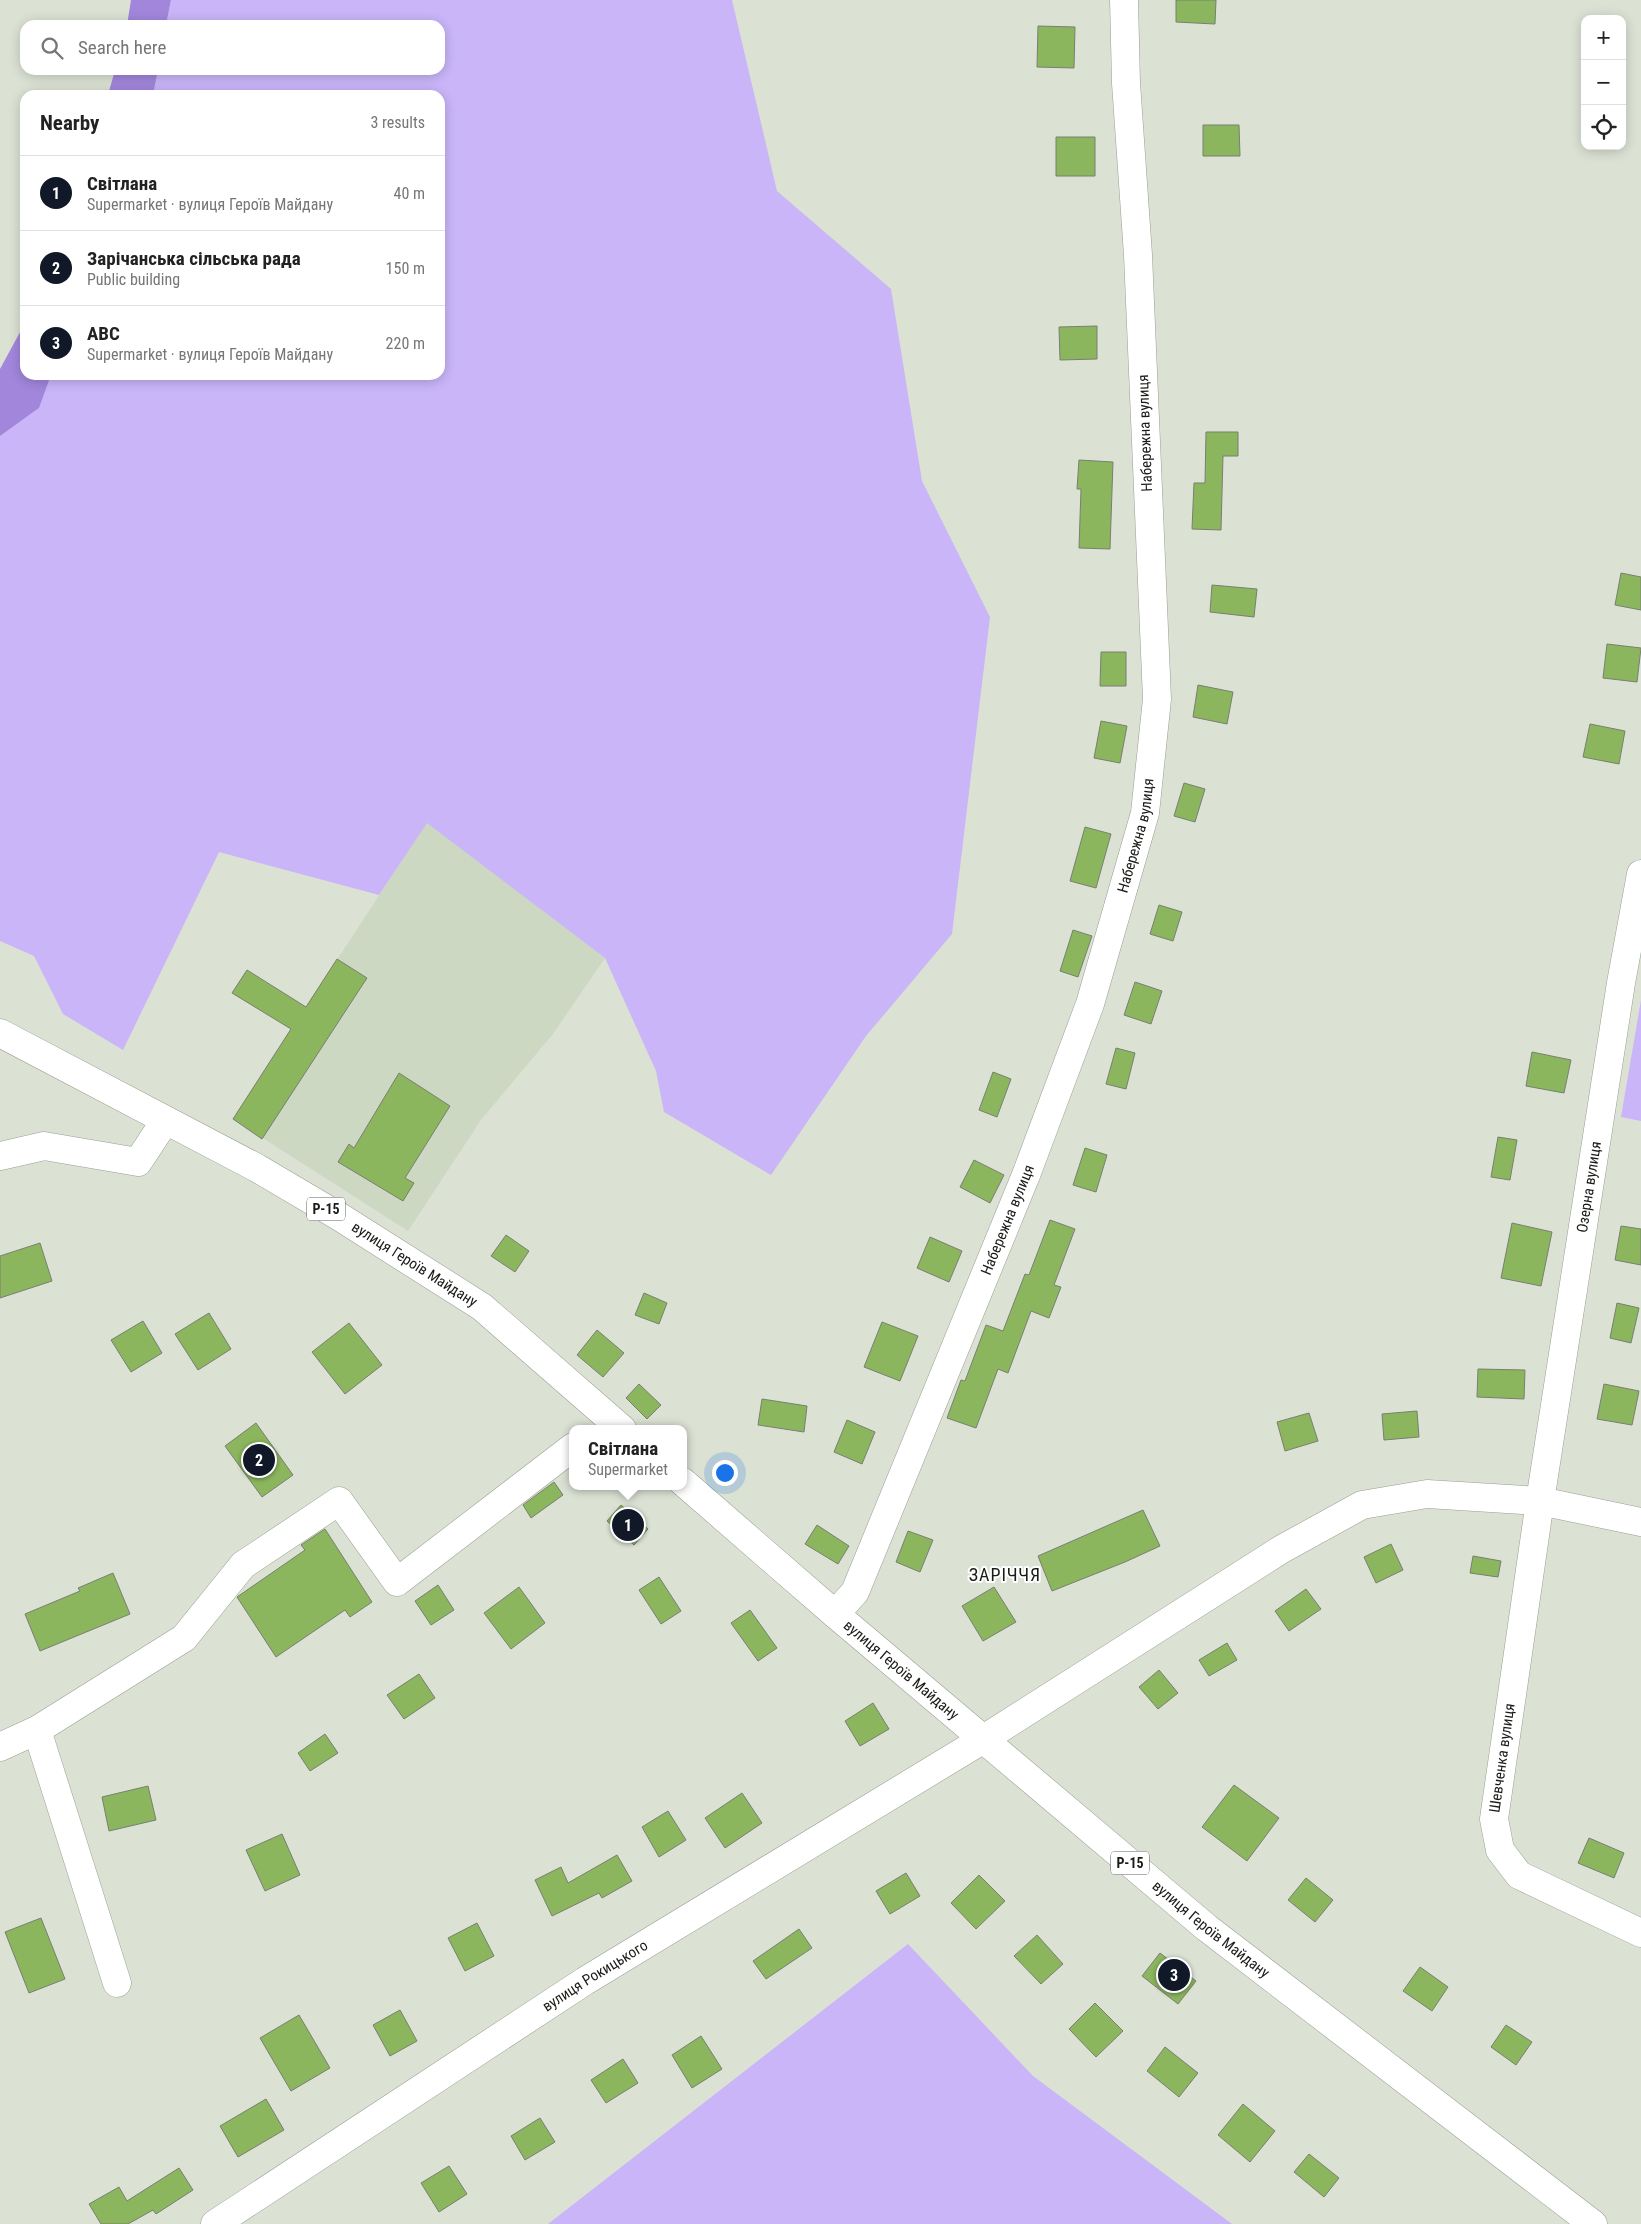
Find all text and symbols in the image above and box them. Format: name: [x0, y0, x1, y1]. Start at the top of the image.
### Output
map controls: [1581, 15, 1626, 150]
button: +: [1581, 15, 1626, 60]
search box: [20, 20, 445, 75]
icon: search: [38, 34, 66, 62]
text: Search here: [78, 36, 166, 59]
button: −: [1581, 60, 1626, 105]
button: locate: [1581, 105, 1626, 150]
text: Nearby: [40, 111, 99, 135]
text: 3 results: [370, 113, 425, 132]
text: Світлана: [87, 172, 157, 195]
text: 1: [52, 184, 60, 203]
text: 40 m: [393, 184, 425, 203]
text: Supermarket · вулиця Героїв Майдану: [87, 195, 333, 214]
text: Зарічанська сільська рада: [87, 247, 301, 270]
text: 2: [52, 259, 60, 278]
text: 150 m: [386, 259, 425, 278]
text: Public building: [87, 270, 180, 289]
text: ABC: [87, 322, 120, 345]
text: 3: [52, 334, 60, 353]
text: 220 m: [386, 334, 425, 353]
text: Supermarket · вулиця Героїв Майдану: [87, 345, 333, 364]
street label: Набережна вулиця: [1134, 374, 1156, 492]
street label: Набережна вулиця: [1114, 777, 1158, 895]
street label: Озерна вулиця: [1573, 1140, 1605, 1234]
street label: Набережна вулиця: [977, 1162, 1038, 1278]
road number: Р-15: [307, 1198, 345, 1220]
street label: вулиця Героїв Майдану: [348, 1218, 481, 1311]
popup: [569, 1425, 687, 1490]
text: Світлана: [588, 1437, 658, 1460]
pin: 2: [243, 1441, 275, 1479]
text: Supermarket: [588, 1460, 668, 1479]
your location: [712, 1460, 738, 1486]
pin: 1: [612, 1506, 644, 1544]
district label: ЗАРІЧЧЯ: [969, 1564, 1041, 1585]
street label: вулиця Героїв Майдану: [840, 1616, 963, 1724]
street label: Шевченка вулиця: [1485, 1702, 1519, 1814]
road number: Р-15: [1111, 1852, 1149, 1875]
street label: вулиця Героїв Майдану: [1149, 1877, 1273, 1982]
street label: вулиця Рокицького: [539, 1936, 651, 2015]
pin: 3: [1158, 1956, 1190, 1994]

